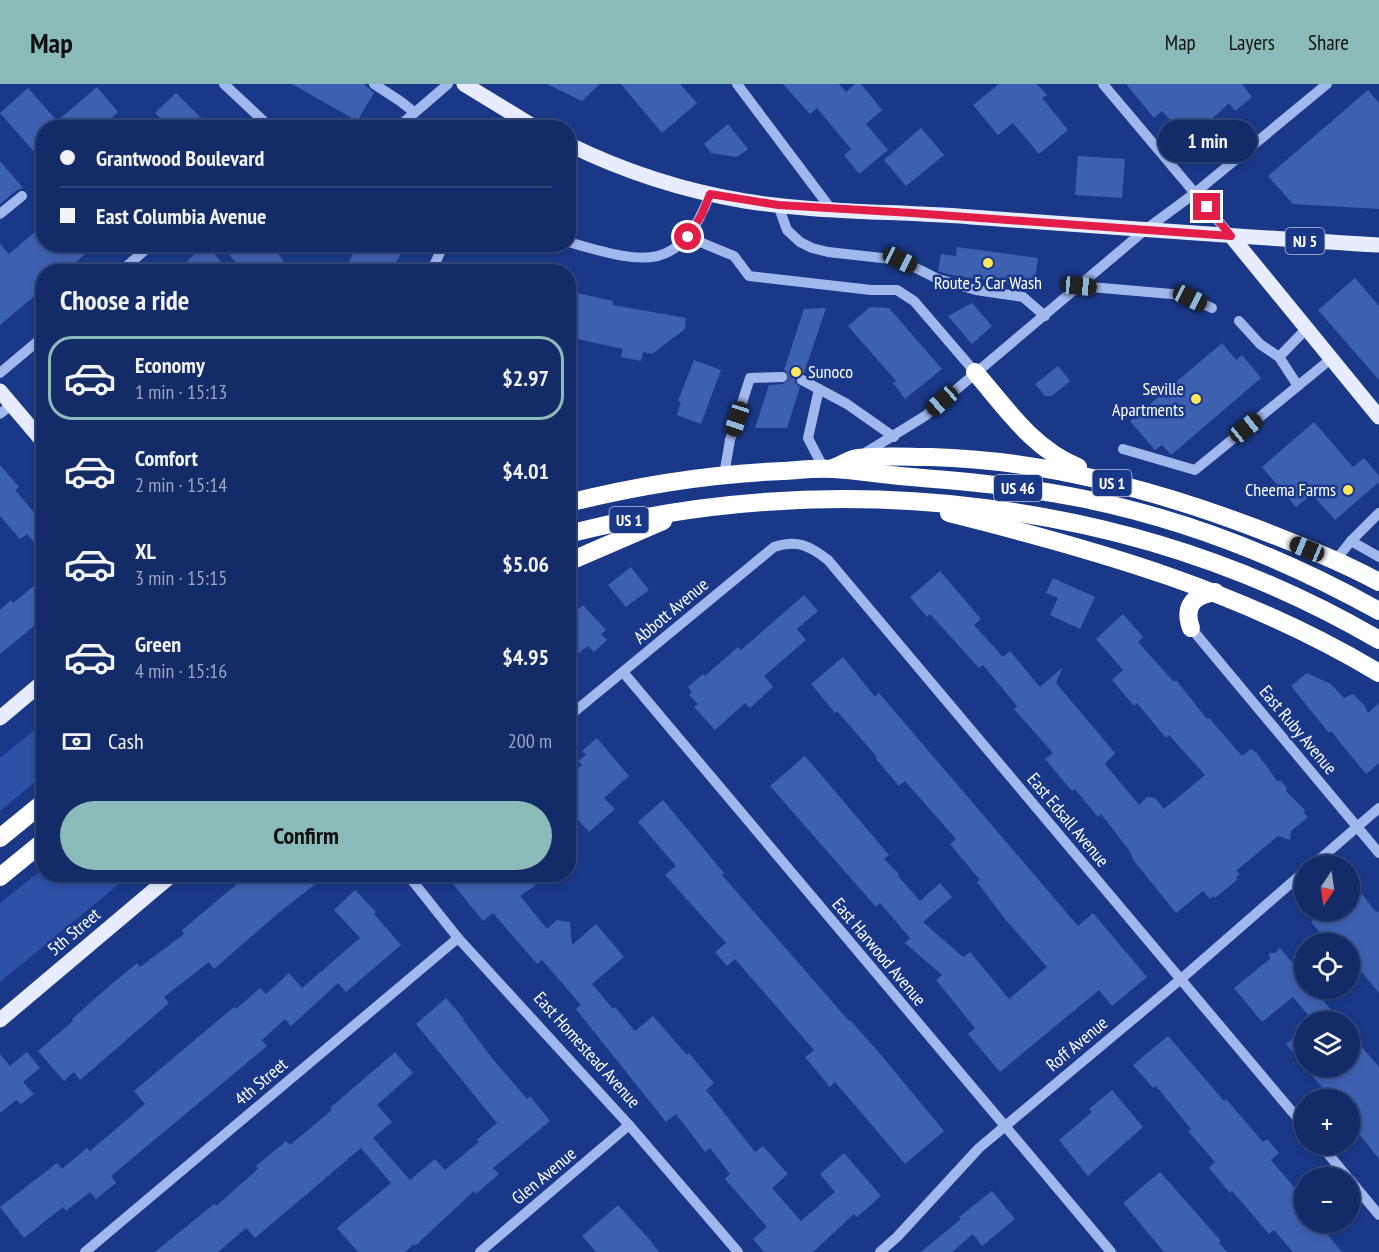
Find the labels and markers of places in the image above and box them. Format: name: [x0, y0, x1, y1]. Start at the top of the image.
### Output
marker: Route 5 Car Wash: [981, 256, 995, 270]
place label: Route 5 Car Wash: [934, 271, 1042, 294]
place label: Sunoco: [808, 360, 853, 383]
marker: Sunoco: [789, 365, 803, 379]
place label: Seville Apartments: [1112, 377, 1184, 421]
marker: Seville Apartments: [1189, 392, 1203, 406]
place label: Cheema Farms: [1245, 478, 1336, 501]
marker: Cheema Farms: [1341, 483, 1355, 497]

